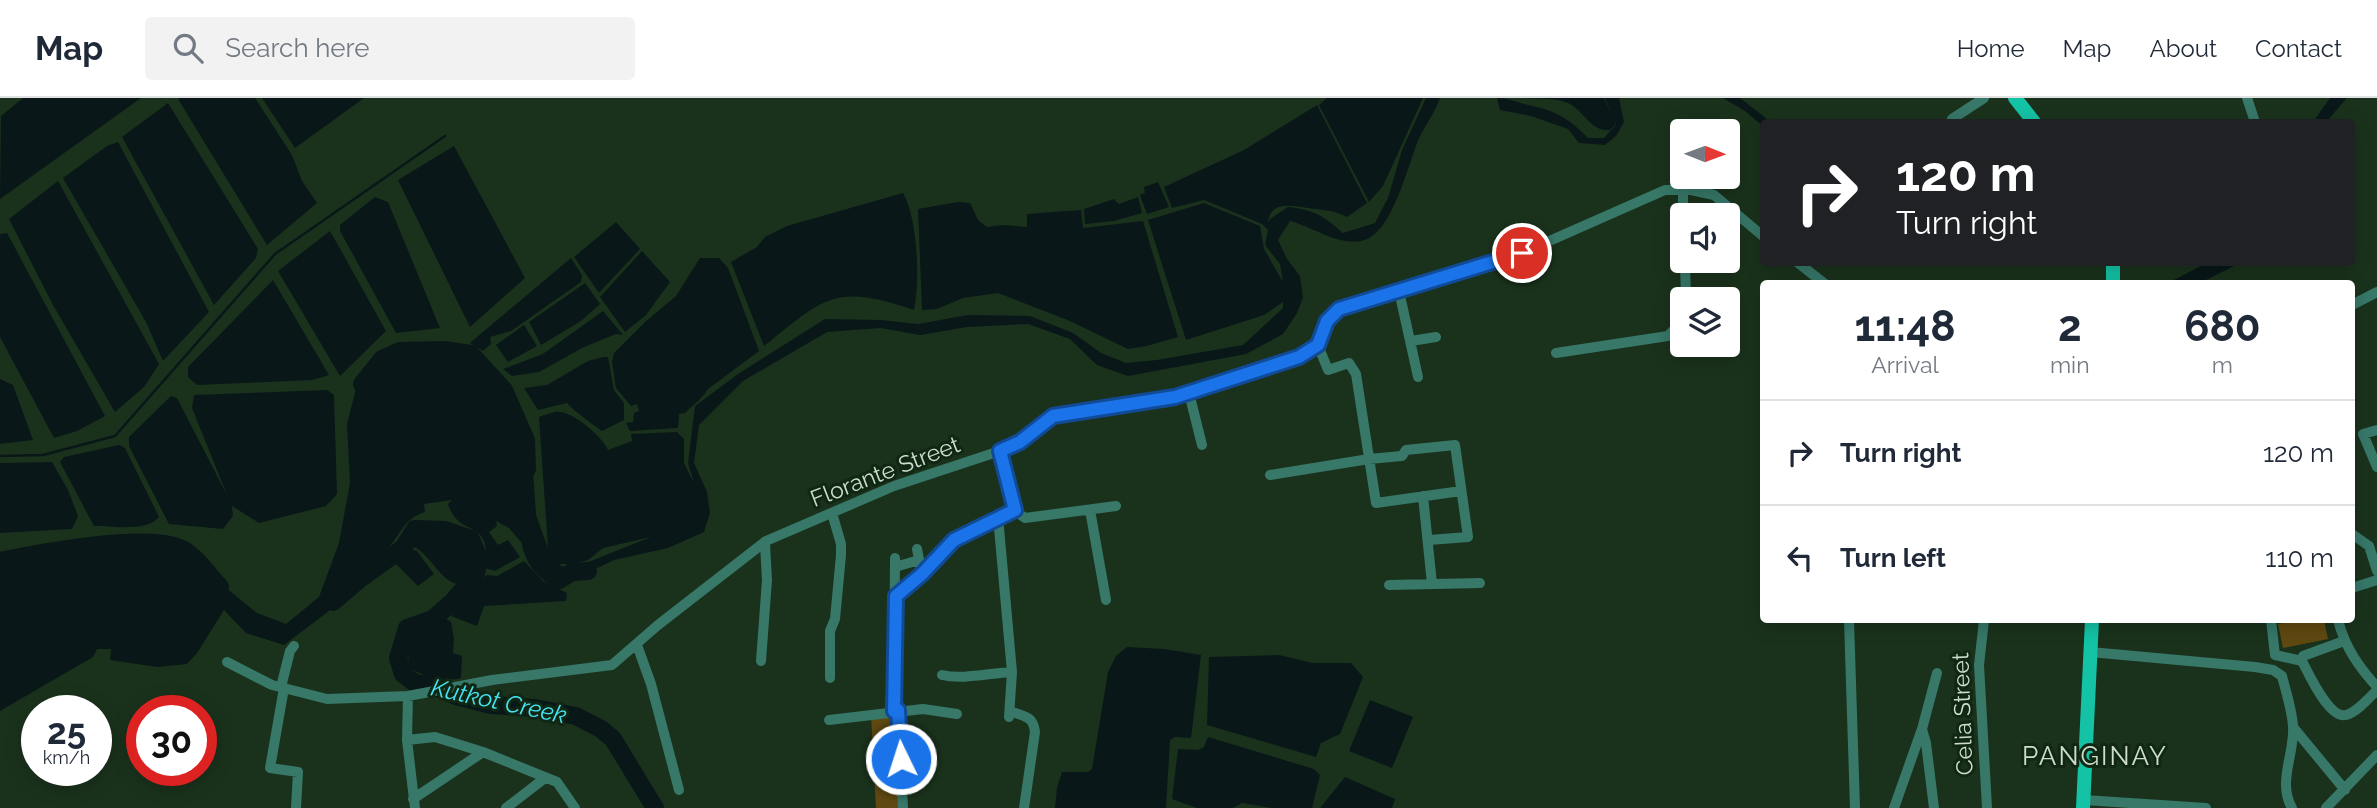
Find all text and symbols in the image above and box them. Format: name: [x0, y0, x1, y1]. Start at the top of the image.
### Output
search box: [145, 17, 635, 80]
text: Map: [35, 29, 103, 68]
icon: search: [169, 29, 207, 67]
text: Search here: [225, 33, 370, 63]
text: Home: [1957, 34, 2025, 63]
text: Map: [2063, 34, 2111, 63]
text: About: [2149, 34, 2217, 63]
text: Contact: [2255, 34, 2342, 63]
north arrow: [1670, 119, 1740, 189]
map controls: [1670, 119, 1740, 357]
text: 120 m: [1896, 145, 2035, 202]
icon: right: [1781, 147, 1872, 238]
button: sound: [1670, 203, 1740, 273]
text: Turn right: [1896, 204, 2037, 241]
pin: [1492, 223, 1552, 283]
icon: arrive: [1503, 234, 1541, 272]
button: layers: [1670, 287, 1740, 357]
text: 11:48: [1854, 302, 1956, 351]
text: 2: [2058, 302, 2082, 351]
text: 680: [2184, 302, 2261, 351]
text: Arrival: [1871, 351, 1939, 378]
text: min: [2050, 351, 2090, 378]
text: m: [2212, 351, 2233, 378]
street label: Florante Street: [806, 430, 964, 512]
icon: right: [1781, 434, 1819, 472]
text: Turn right: [1840, 438, 1961, 468]
text: 120 m: [2263, 438, 2334, 468]
icon: left: [1781, 539, 1819, 577]
text: Turn left: [1840, 543, 1946, 573]
text: 110 m: [2265, 543, 2334, 573]
street label: Celia Street: [1946, 652, 1978, 776]
water label: Kutkot Creek: [429, 672, 570, 730]
speed limit sign: 30: [126, 695, 217, 786]
text: 25: [47, 711, 86, 752]
position arrow: [864, 722, 938, 796]
district label: PANGINAY: [2022, 741, 2168, 771]
text: km/h: [43, 747, 90, 768]

